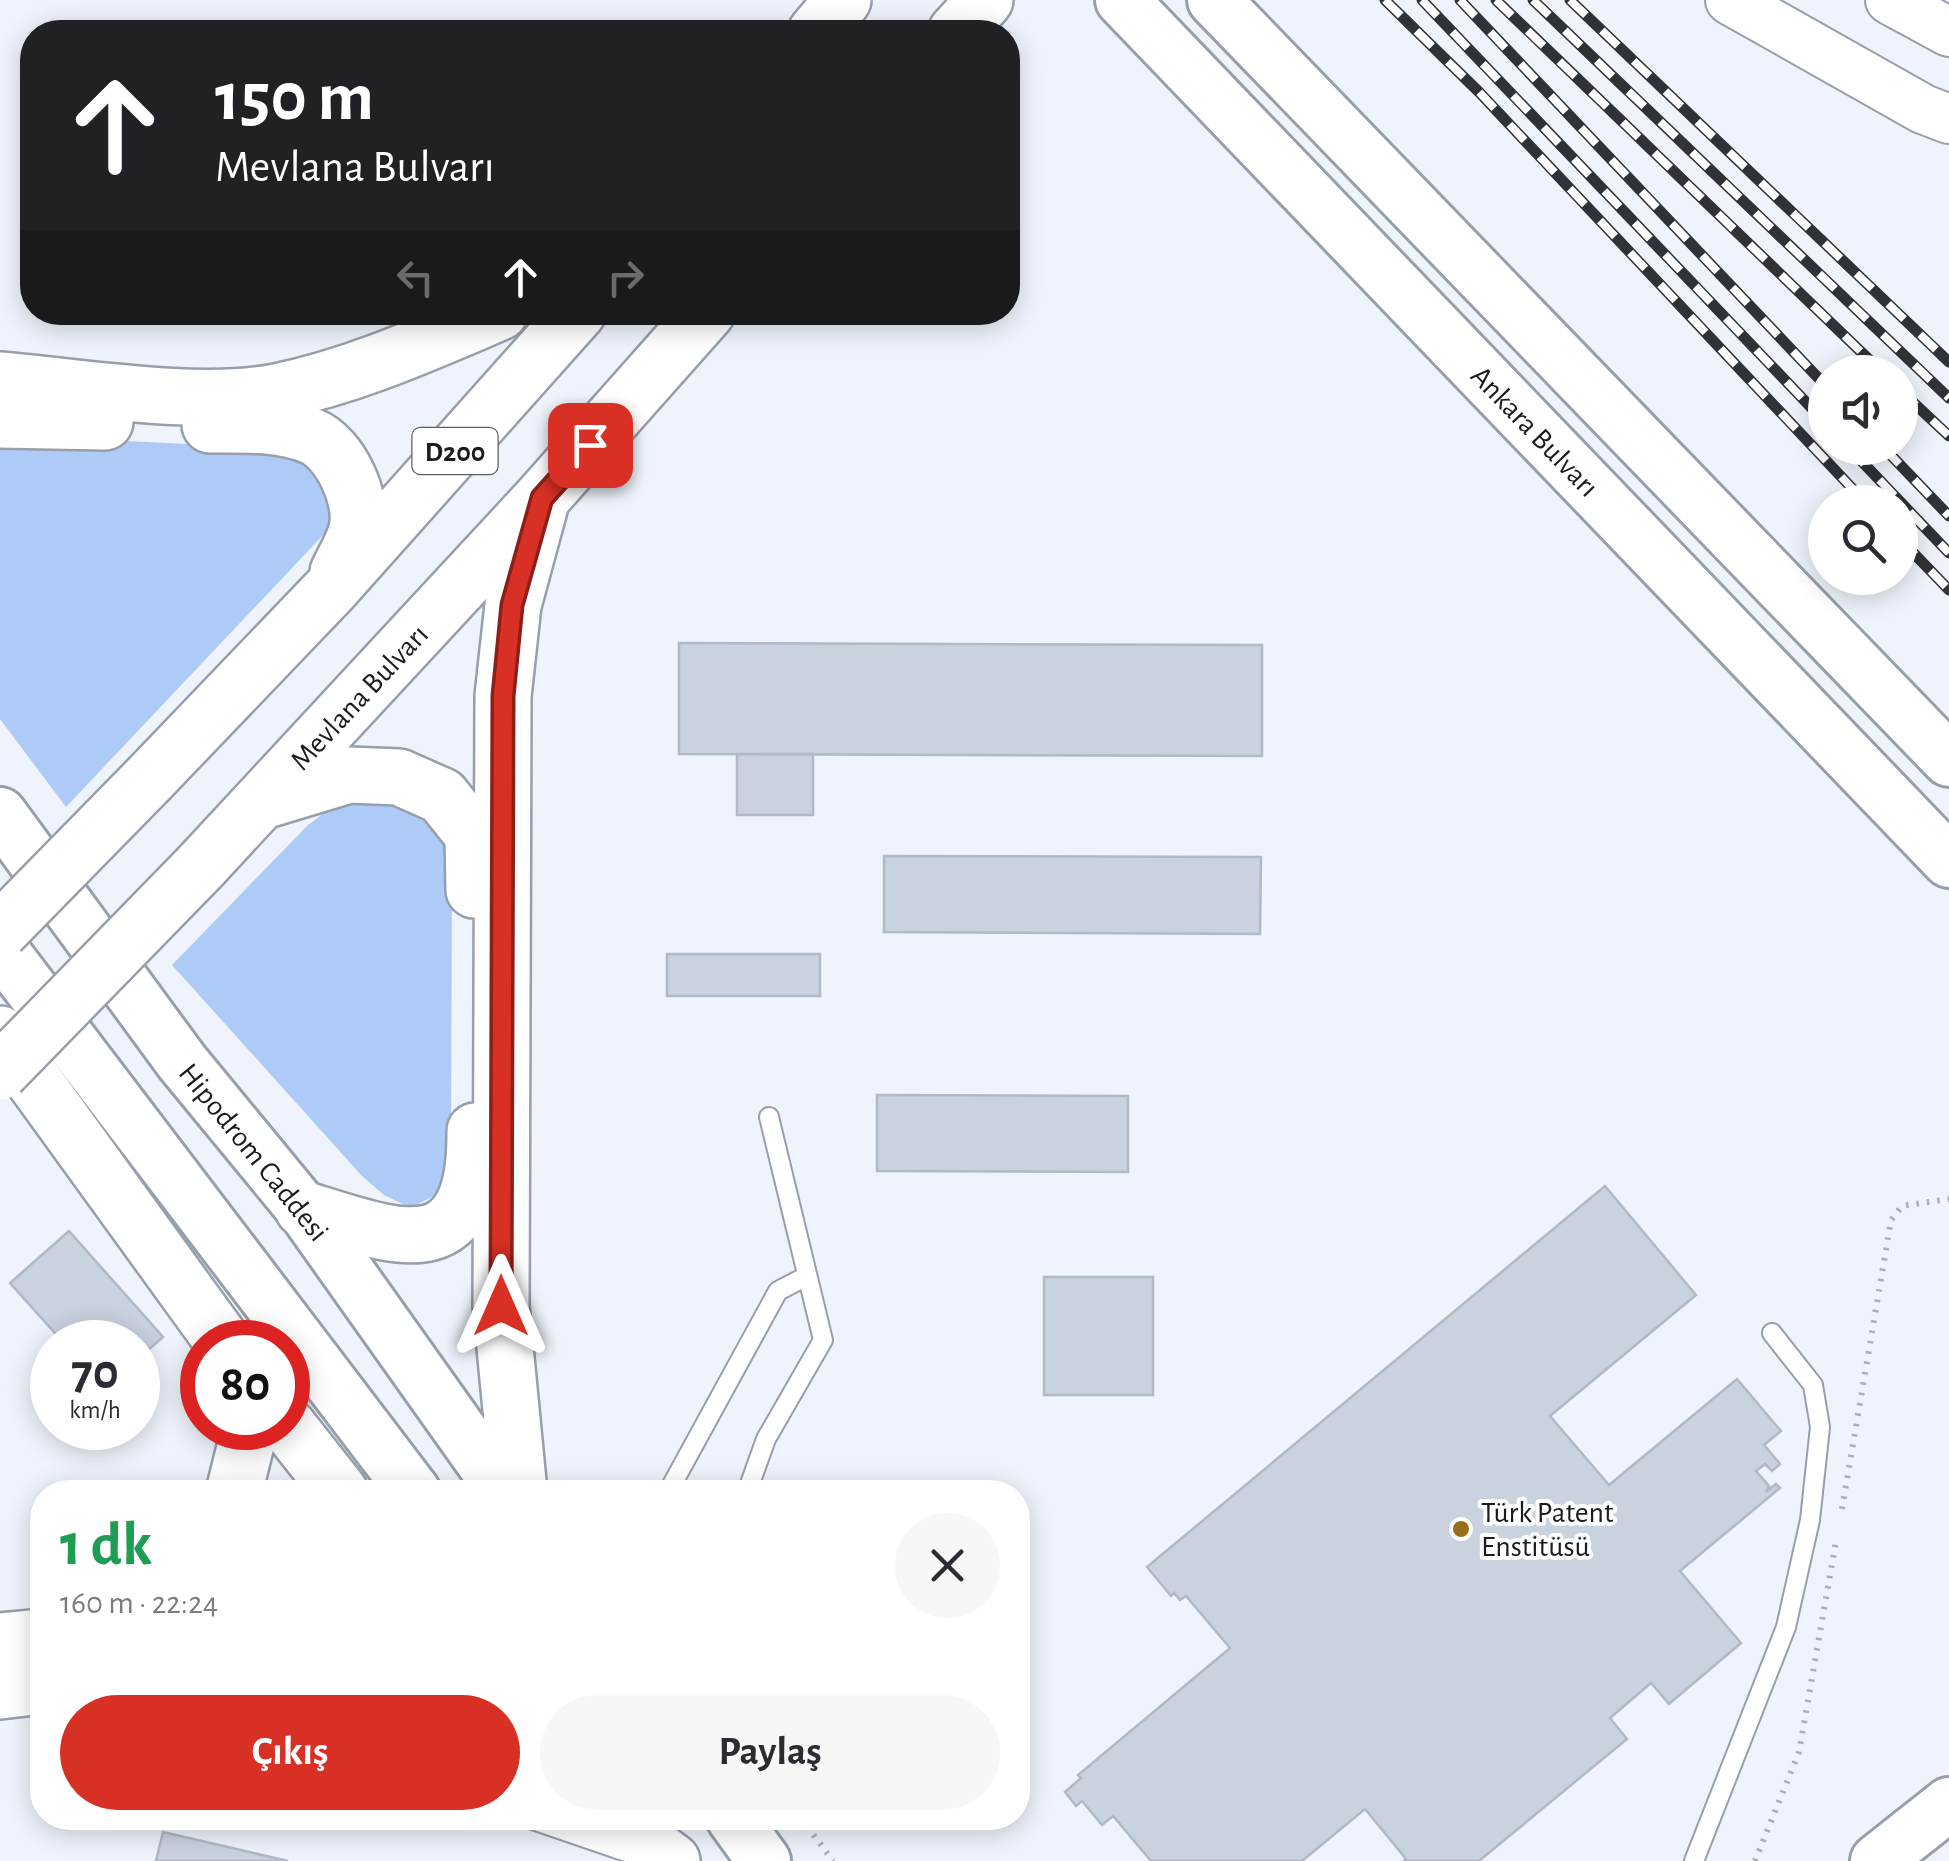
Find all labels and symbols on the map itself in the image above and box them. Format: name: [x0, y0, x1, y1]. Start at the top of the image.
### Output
street label: Ankara Bulvarı: [1465, 361, 1604, 503]
pin: [548, 403, 633, 488]
road number: D200: [412, 428, 498, 474]
street label: Mevlana Bulvarı: [285, 619, 434, 776]
street label: Hipodrom Caddesi: [173, 1058, 334, 1247]
position arrow: [449, 1254, 553, 1358]
speed limit sign: 80: [180, 1320, 310, 1450]
place label: Türk Patent Enstitüsü: [1481, 1498, 1614, 1562]
marker: Türk Patent Enstitüsü: [1450, 1518, 1472, 1540]

